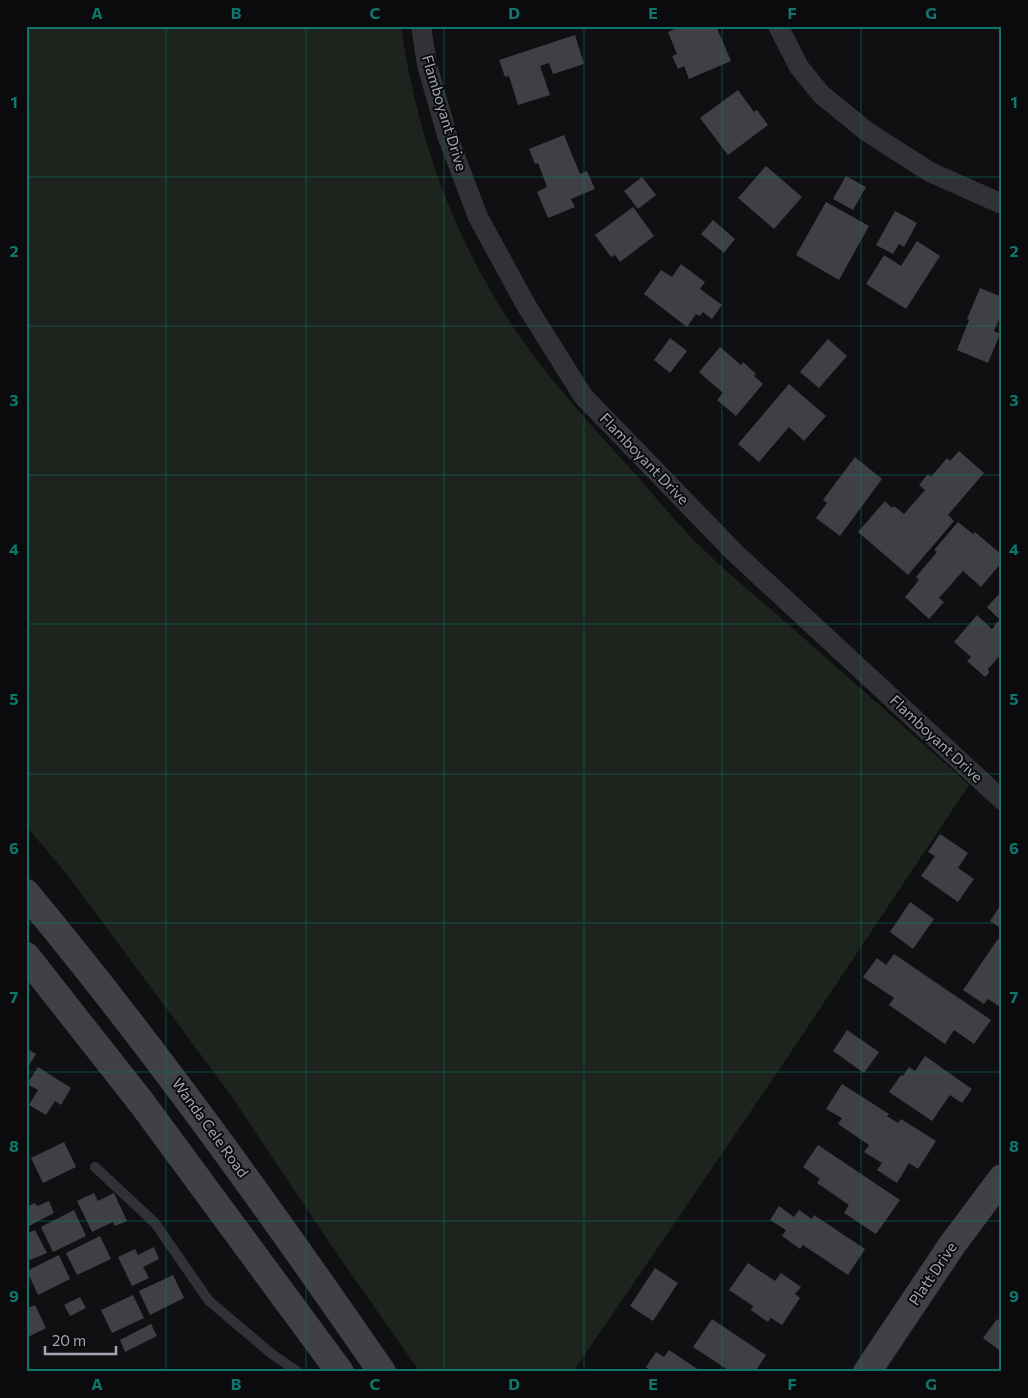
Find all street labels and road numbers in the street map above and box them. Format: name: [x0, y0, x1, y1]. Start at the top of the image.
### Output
street label: Flamboyant Drive: [419, 53, 471, 173]
street label: Flamboyant Drive: [596, 409, 693, 508]
street label: Flamboyant Drive: [887, 691, 987, 786]
street label: Wanda Cele Road: [169, 1074, 253, 1180]
street label: Platt Drive: [904, 1238, 960, 1309]

